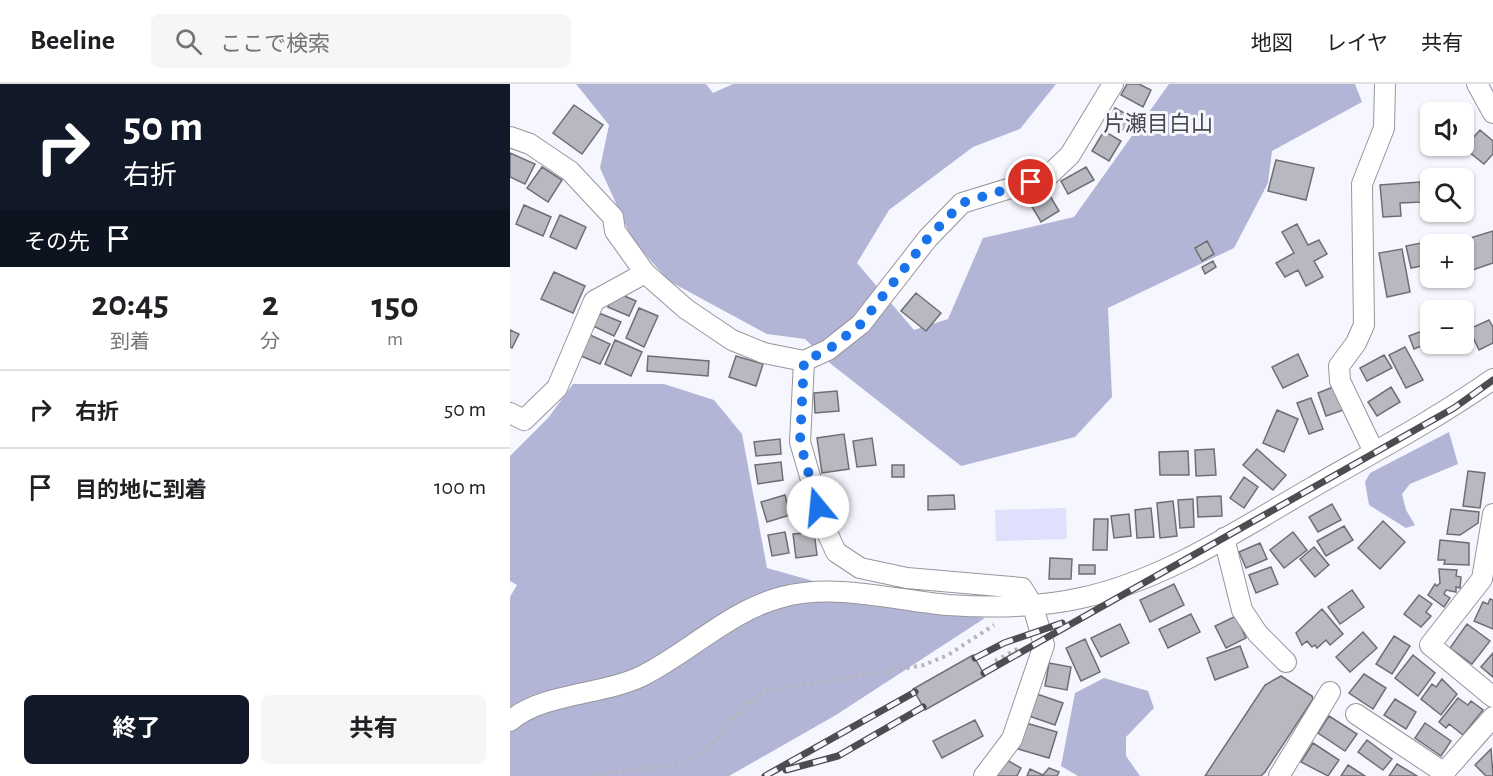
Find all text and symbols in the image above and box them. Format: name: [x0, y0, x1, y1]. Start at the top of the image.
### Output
search box: [151, 14, 571, 68]
icon: search: [172, 25, 205, 58]
text: Beeline: [30, 27, 115, 55]
text: ここで検索: [220, 33, 330, 55]
text: 地図: [1251, 33, 1293, 54]
text: レイヤ: [1326, 33, 1388, 54]
text: 共有: [1421, 33, 1463, 54]
map controls: [1420, 102, 1474, 354]
button: sound: [1420, 102, 1474, 156]
text: 50 m: [123, 106, 203, 148]
icon: right: [24, 108, 102, 186]
district label: 片瀬目白山: [1103, 112, 1213, 135]
pin: [1005, 156, 1056, 207]
text: 右折: [123, 162, 177, 189]
icon: arrive: [1014, 165, 1047, 198]
button: search: [1420, 168, 1474, 222]
icon: arrive: [102, 222, 135, 255]
text: その先: [24, 231, 90, 253]
button: +: [1420, 234, 1474, 288]
text: 20:45: [91, 286, 169, 322]
text: 2: [262, 286, 279, 322]
text: 150: [371, 288, 419, 324]
button: −: [1420, 300, 1474, 354]
text: m: [387, 329, 403, 349]
text: 到着: [110, 332, 150, 352]
text: 分: [260, 332, 280, 352]
icon: right: [24, 393, 57, 426]
text: 50 m: [444, 398, 486, 420]
text: 右折: [75, 401, 119, 423]
icon: arrive: [24, 471, 57, 504]
position arrow: [786, 475, 850, 539]
text: 100 m: [434, 476, 486, 498]
text: 目的地に到着: [75, 479, 207, 501]
button: 終了: [24, 695, 249, 764]
button: 共有: [261, 695, 486, 764]

